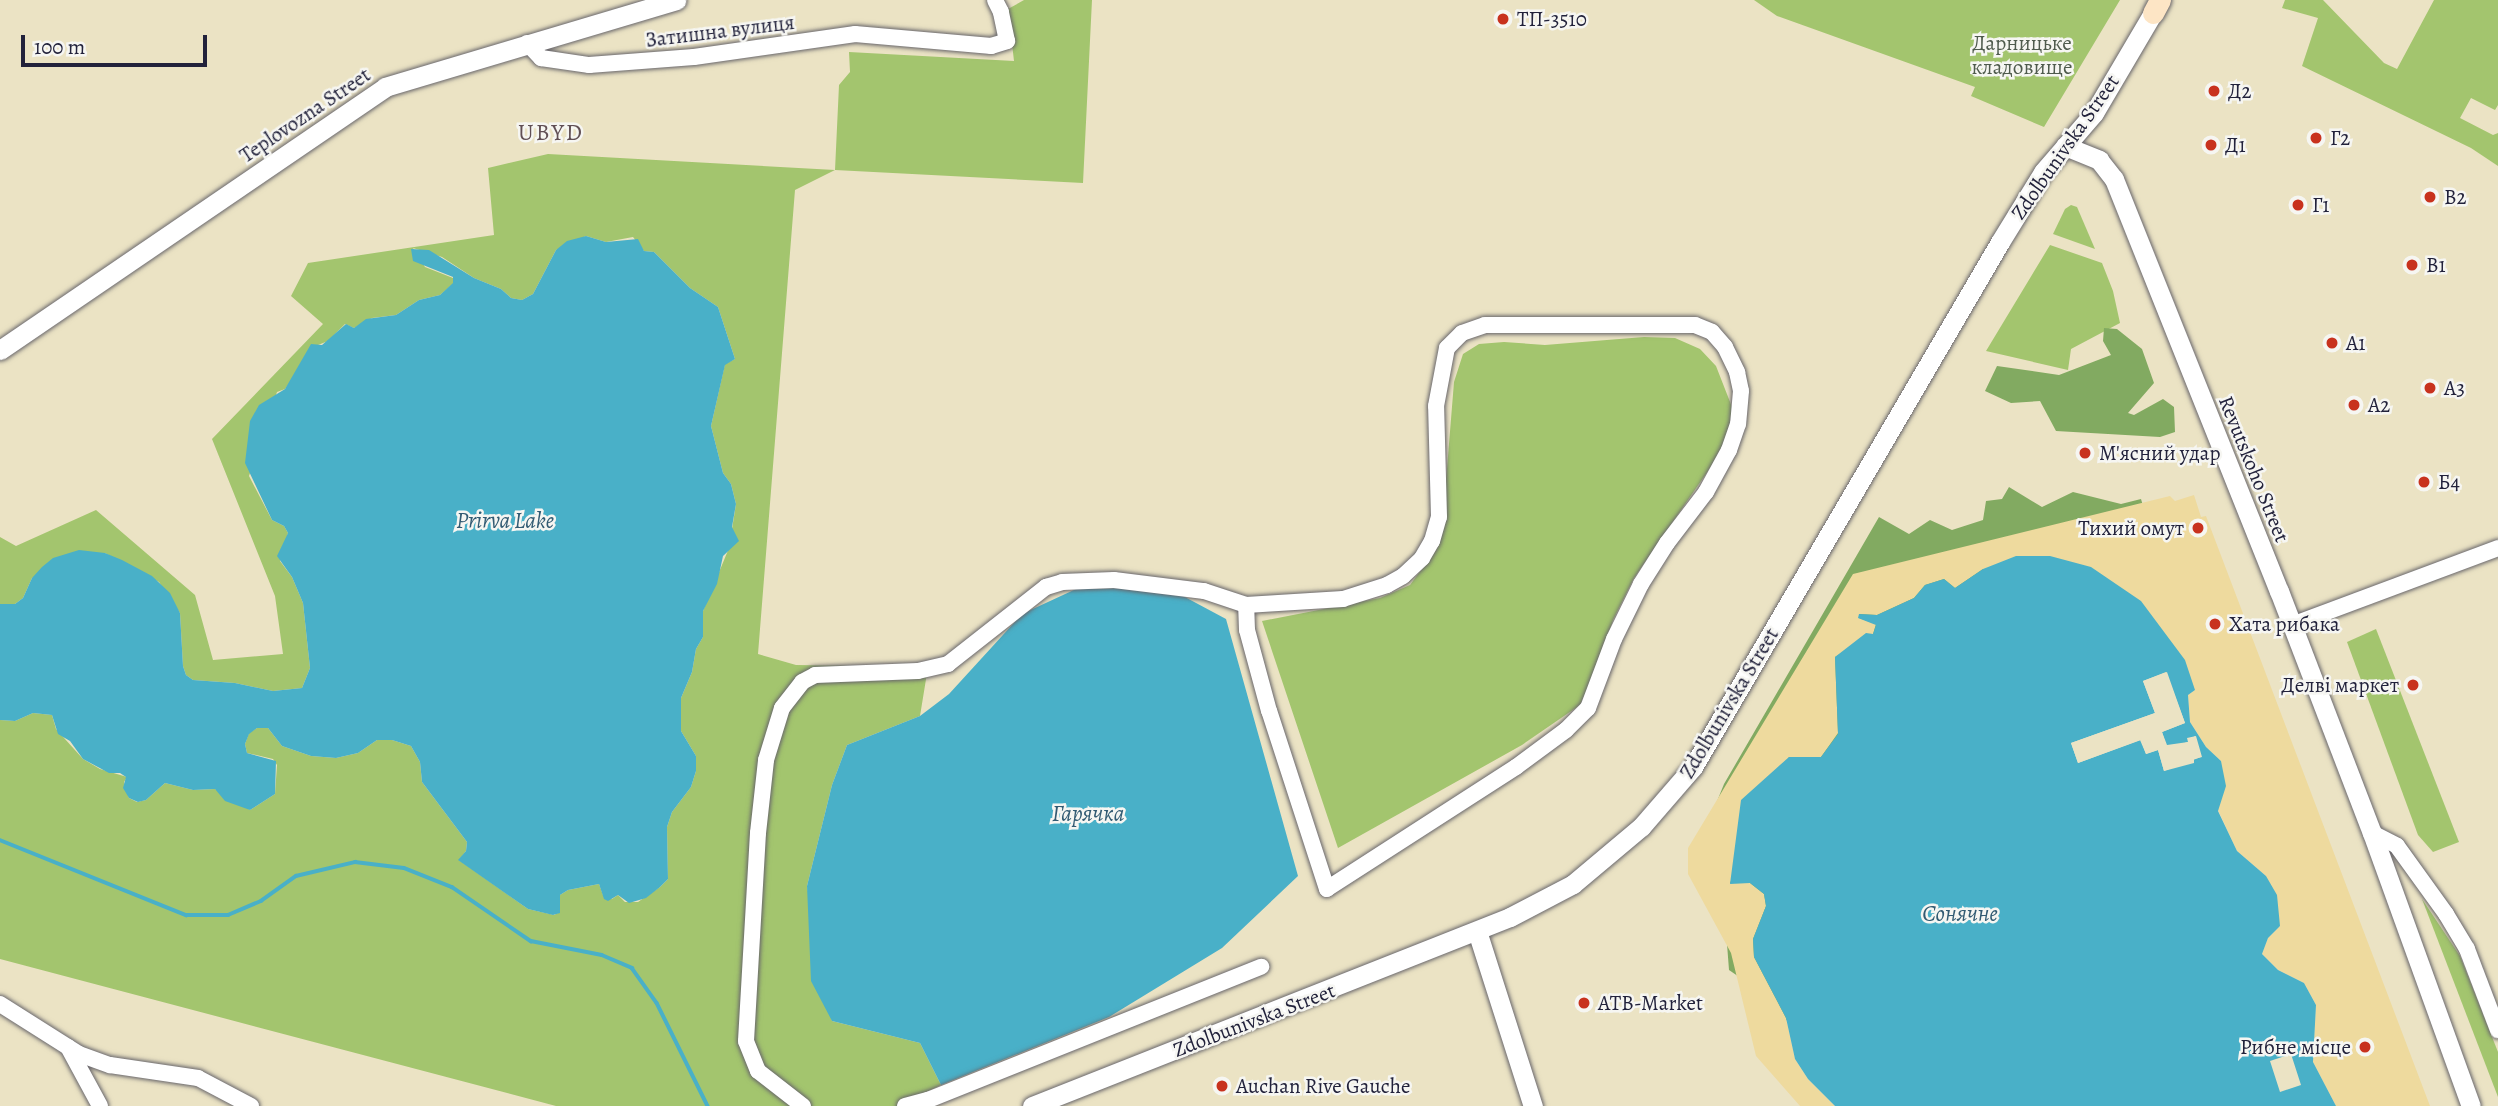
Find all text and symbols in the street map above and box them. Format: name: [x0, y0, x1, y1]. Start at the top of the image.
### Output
place label: ТП-3510: [1517, 6, 1587, 32]
street label: Затишна вулиця: [644, 9, 796, 53]
marker: ТП-3510: [1495, 11, 1511, 27]
scale bar: [24, 21, 210, 65]
park label: Дарницьке кладовище: [1971, 30, 2073, 80]
text: 100 m: [34, 33, 85, 61]
street label: Teplovozna Street: [235, 62, 375, 168]
street label: Zdolbunivska Street: [2006, 70, 2124, 224]
place label: Д2: [2228, 78, 2251, 104]
marker: Д2: [2206, 83, 2222, 99]
district label: UBYD: [519, 119, 583, 147]
place label: Г2: [2330, 125, 2350, 151]
marker: Г2: [2308, 130, 2324, 146]
place label: Д1: [2225, 132, 2246, 158]
marker: Д1: [2203, 137, 2219, 153]
place label: В2: [2444, 184, 2467, 210]
marker: В2: [2422, 189, 2438, 205]
place label: Г1: [2312, 192, 2330, 218]
marker: Г1: [2290, 197, 2306, 213]
place label: В1: [2426, 252, 2446, 278]
marker: В1: [2404, 257, 2420, 273]
place label: А1: [2346, 330, 2365, 356]
marker: А1: [2324, 335, 2340, 351]
place label: А3: [2444, 375, 2465, 401]
marker: А3: [2422, 380, 2438, 396]
street label: Revutskoho Street: [2213, 392, 2295, 546]
place label: А2: [2368, 392, 2390, 418]
marker: А2: [2346, 397, 2362, 413]
place label: М'ясний удар: [2099, 440, 2220, 466]
marker: М'ясний удар: [2077, 445, 2093, 461]
place label: Б4: [2438, 469, 2460, 495]
marker: Б4: [2416, 474, 2432, 490]
water label: Prirva Lake: [456, 507, 554, 535]
place label: Тихий омут: [2078, 515, 2184, 541]
marker: Тихий омут: [2190, 520, 2206, 536]
place label: Хата рибака: [2229, 611, 2340, 637]
marker: Хата рибака: [2207, 616, 2223, 632]
street label: Zdolbunivska Street: [1674, 623, 1784, 783]
place label: Делві маркет: [2281, 672, 2399, 698]
marker: Делві маркет: [2405, 677, 2421, 693]
water label: Гарячка: [1052, 800, 1124, 828]
water label: Сонячне: [1922, 900, 1998, 928]
street label: Zdolbunivska Street: [1170, 978, 1338, 1062]
place label: ATB-Market: [1598, 990, 1703, 1016]
marker: ATB-Market: [1576, 995, 1592, 1011]
place label: Рибне місце: [2240, 1034, 2351, 1060]
marker: Рибне місце: [2357, 1039, 2373, 1055]
place label: Auchan Rive Gauche: [1236, 1073, 1410, 1099]
marker: Auchan Rive Gauche: [1214, 1078, 1230, 1094]

